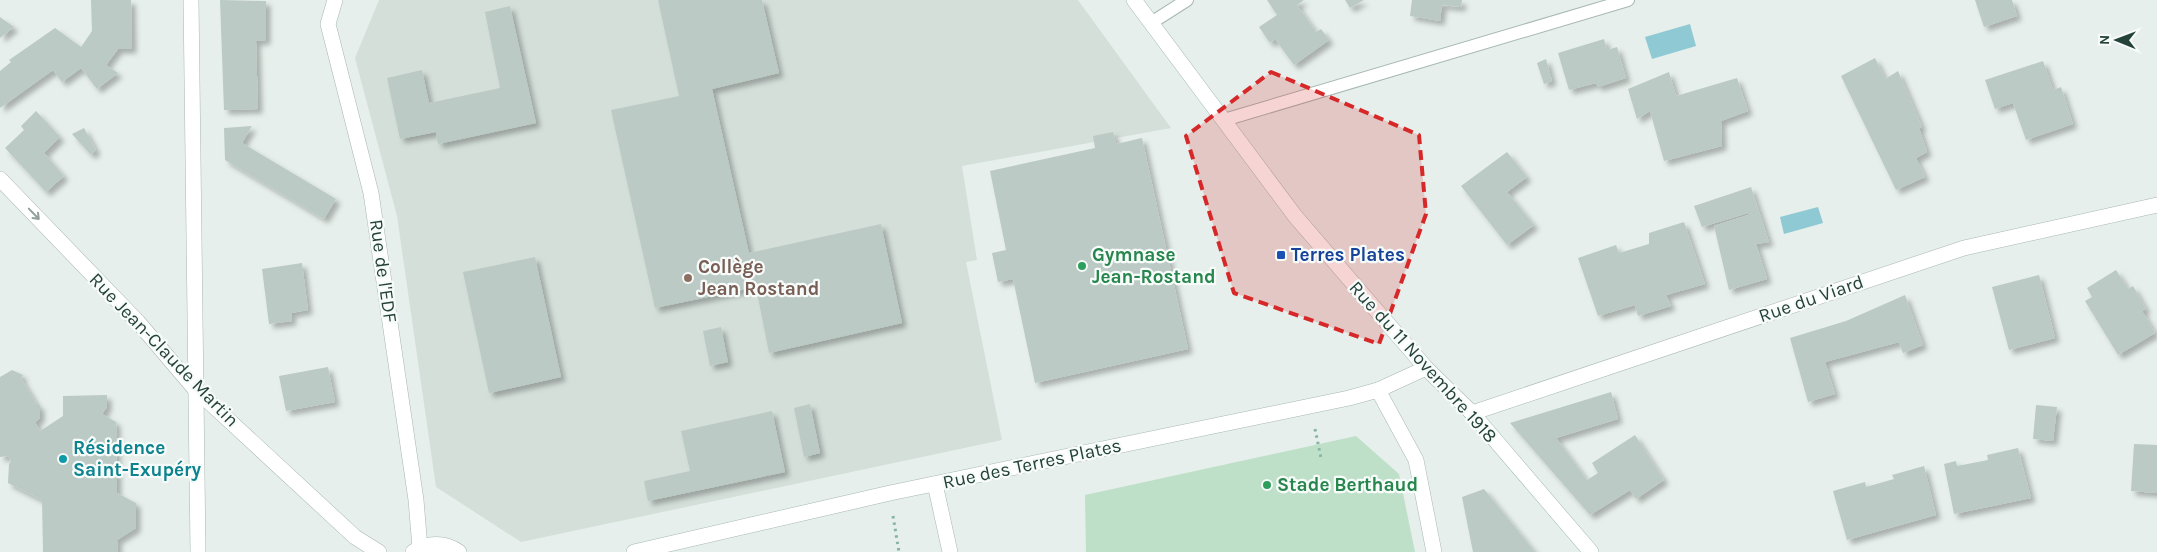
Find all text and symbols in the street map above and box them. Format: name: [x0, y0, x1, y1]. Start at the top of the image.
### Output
north arrow: [2092, 15, 2142, 65]
text: N: [2096, 35, 2113, 45]
one-way arrow: [28, 208, 40, 221]
street label: Rue de l'EDF: [365, 218, 401, 324]
place label: Gymnase Jean-Rostand: [1092, 244, 1216, 288]
place label: Terres Plates: [1291, 244, 1405, 266]
marker: Terres Plates: [1275, 249, 1287, 261]
place label: Collège Jean Rostand: [698, 256, 819, 300]
marker: Gymnase Jean-Rostand: [1076, 260, 1088, 272]
street label: Rue Jean-Claude Martin: [85, 268, 243, 432]
street label: Rue du Viard: [1756, 271, 1866, 327]
marker: Collège Jean Rostand: [682, 272, 694, 284]
street label: Rue du 11 Novembre 1918: [1345, 277, 1501, 447]
street label: Rue des Terres Plates: [941, 434, 1123, 494]
place label: Résidence Saint-Exupéry: [73, 437, 202, 481]
marker: Résidence Saint-Exupéry: [57, 453, 69, 465]
place label: Stade Berthaud: [1277, 474, 1418, 496]
marker: Stade Berthaud: [1261, 479, 1273, 491]

